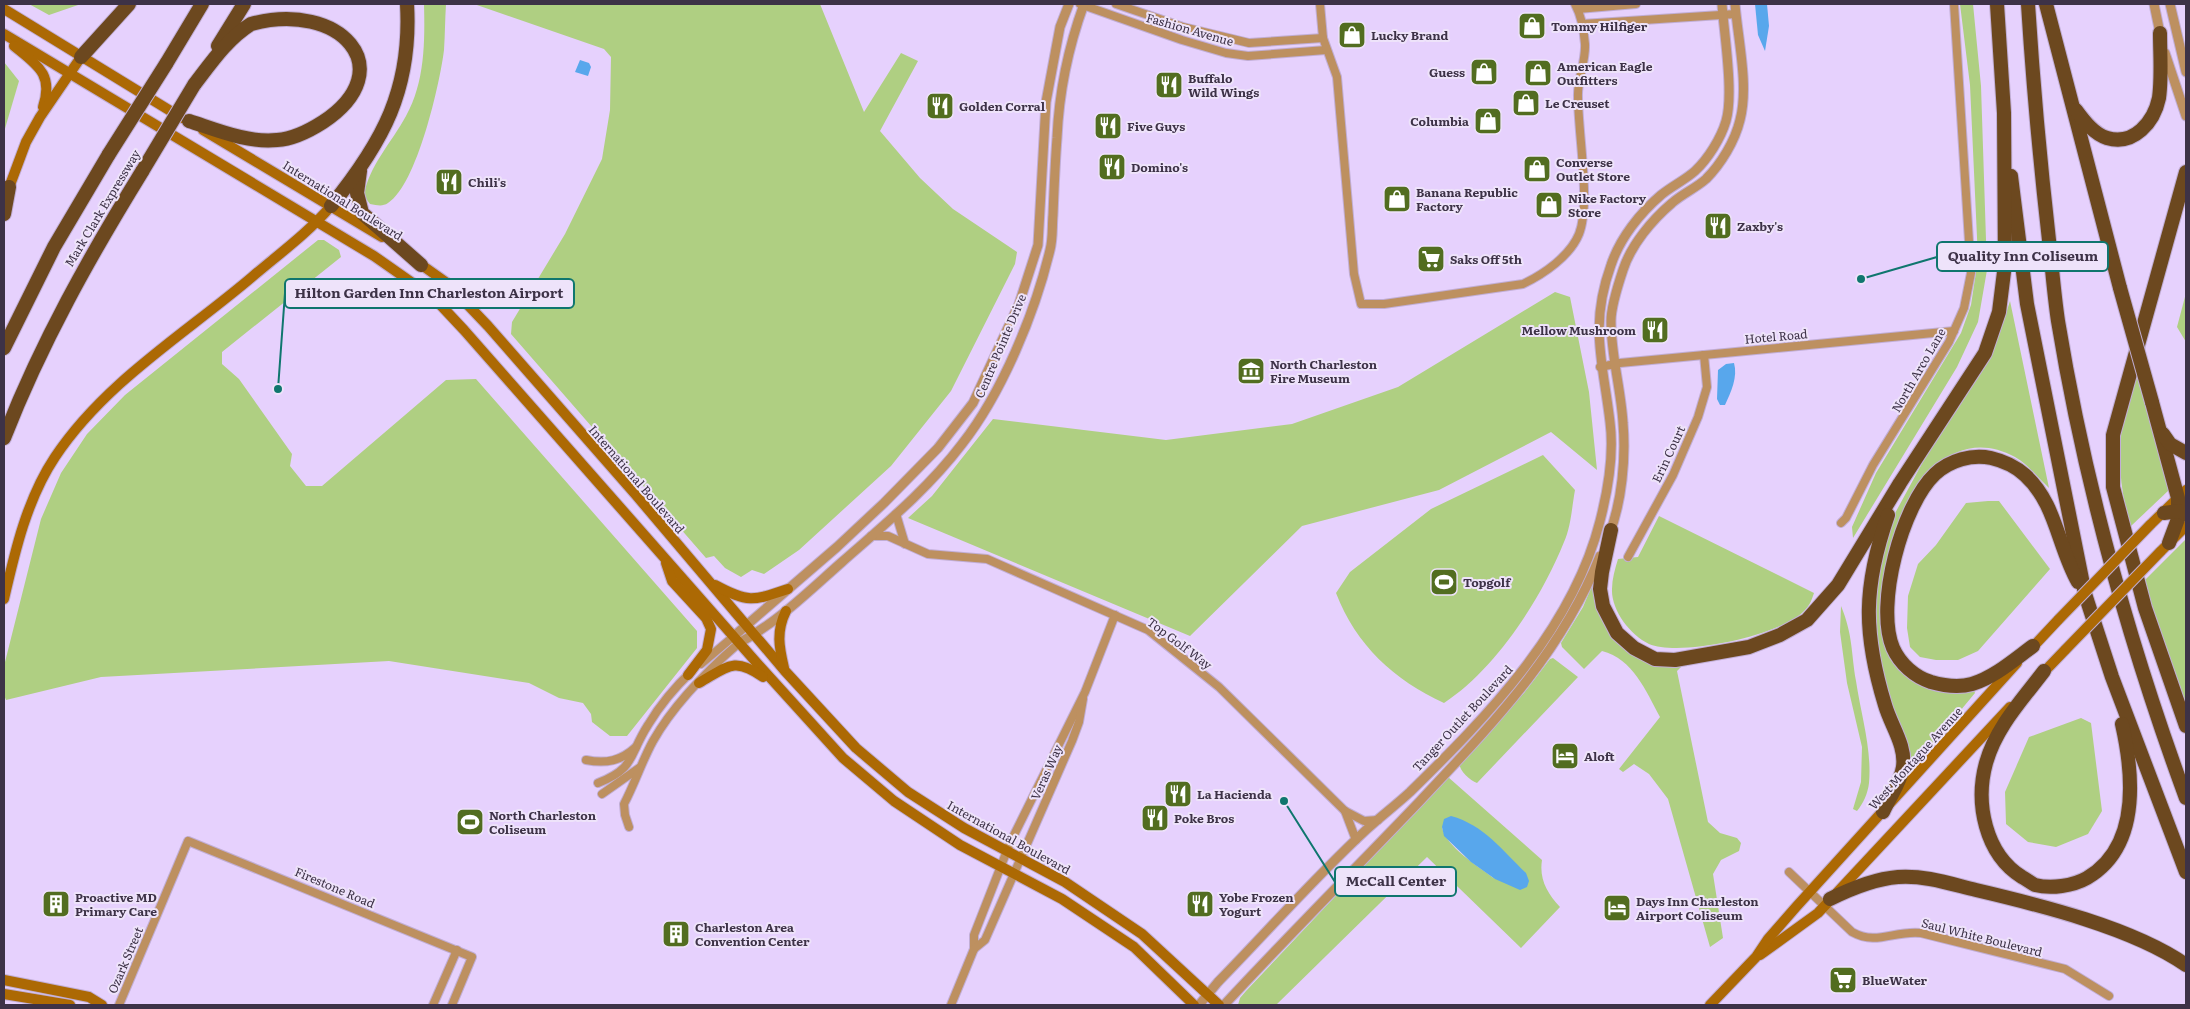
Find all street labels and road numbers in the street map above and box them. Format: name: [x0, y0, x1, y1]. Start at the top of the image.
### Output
street label: Fashion Avenue: [1144, 8, 1236, 50]
street label: Mark Clark Expressway: [60, 146, 144, 270]
street label: International Boulevard: [280, 156, 407, 245]
street label: Centre Pointe Drive: [970, 291, 1030, 401]
street label: Hotel Road: [1744, 324, 1809, 348]
street label: North Arco Lane: [1887, 324, 1949, 416]
street label: International Boulevard: [585, 421, 690, 538]
street label: Erin Court: [1647, 422, 1689, 486]
street label: Top Golf Way: [1144, 613, 1216, 673]
street label: Tanger Outlet Boulevard: [1408, 660, 1517, 775]
street label: West Montague Avenue: [1864, 702, 1966, 814]
street label: Veras Way: [1026, 741, 1066, 803]
street label: International Boulevard: [944, 796, 1074, 879]
street label: Firestone Road: [292, 862, 378, 912]
street label: Saul White Boulevard: [1920, 913, 2045, 961]
street label: Ozark Street: [103, 924, 147, 996]

